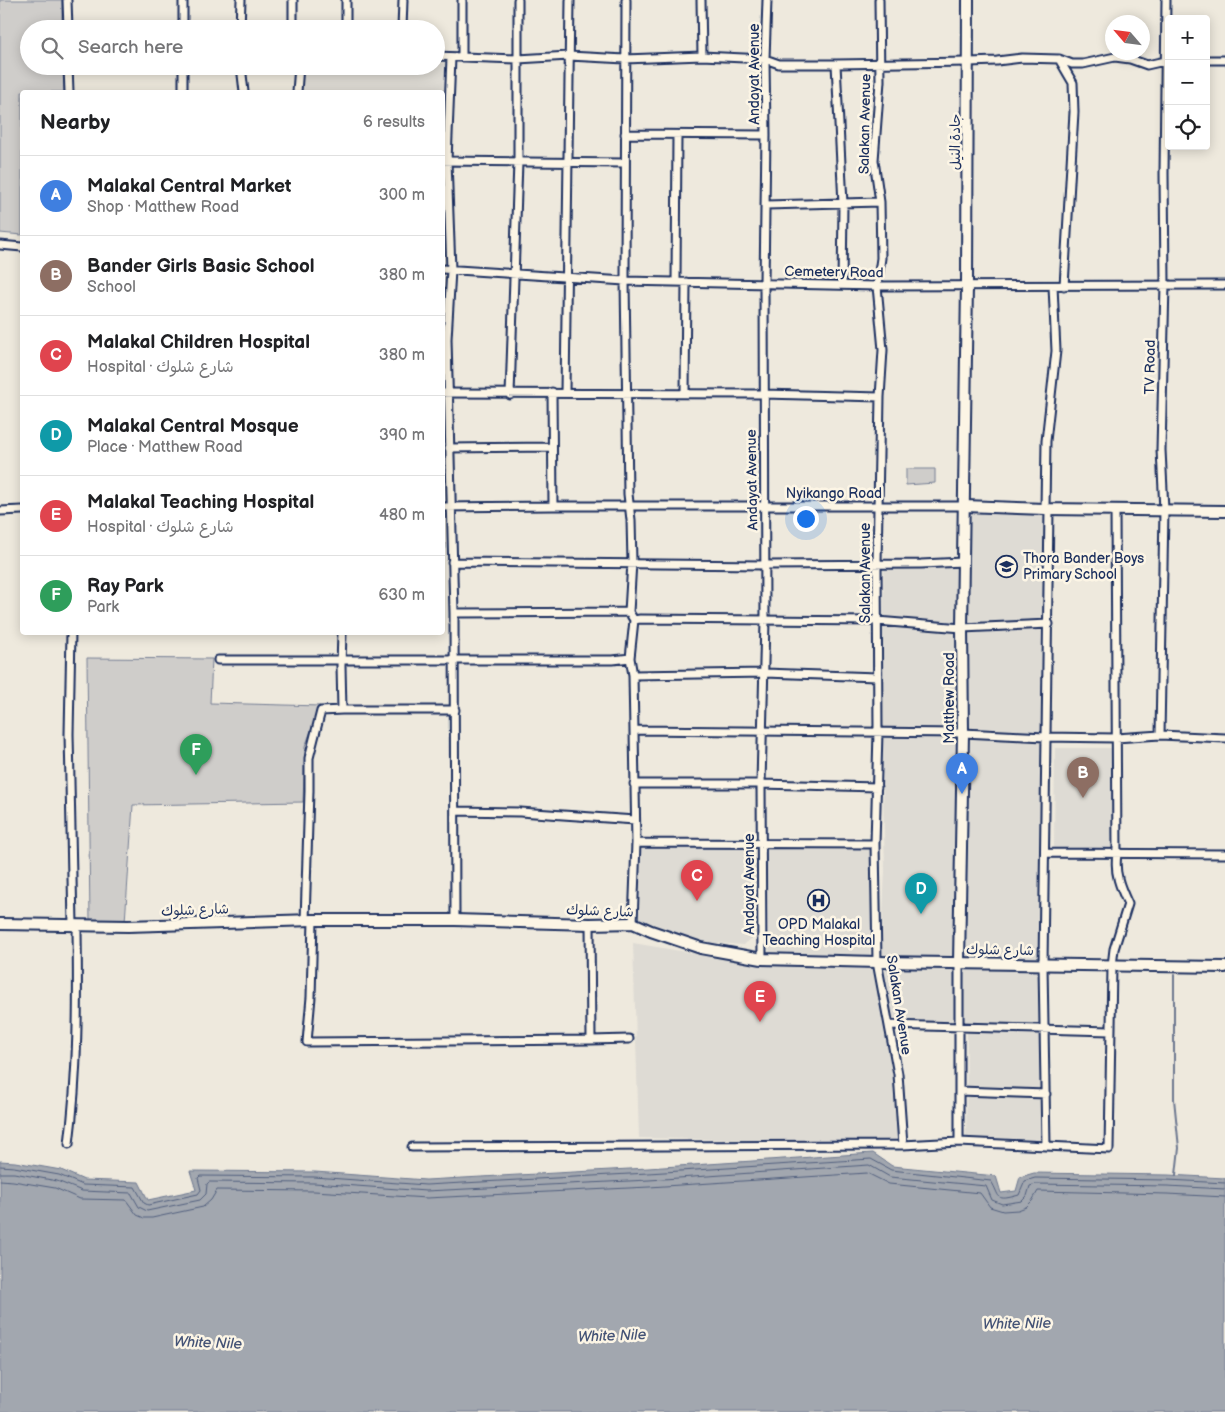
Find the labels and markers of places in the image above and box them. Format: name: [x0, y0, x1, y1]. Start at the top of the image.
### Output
place label: Thora Bander Boys Primary School: [1023, 550, 1144, 583]
school or university icon: Thora Bander Boys Primary School: [995, 554, 1019, 578]
pin: F: [180, 734, 212, 775]
pin: A: [946, 753, 978, 794]
pin: B: [1067, 757, 1099, 798]
pin: C: [681, 860, 713, 901]
pin: D: [905, 873, 937, 914]
hospital icon: OPD Malakal Teaching Hospital: [807, 889, 831, 913]
place label: OPD Malakal Teaching Hospital: [763, 916, 875, 949]
pin: E: [744, 981, 776, 1022]

